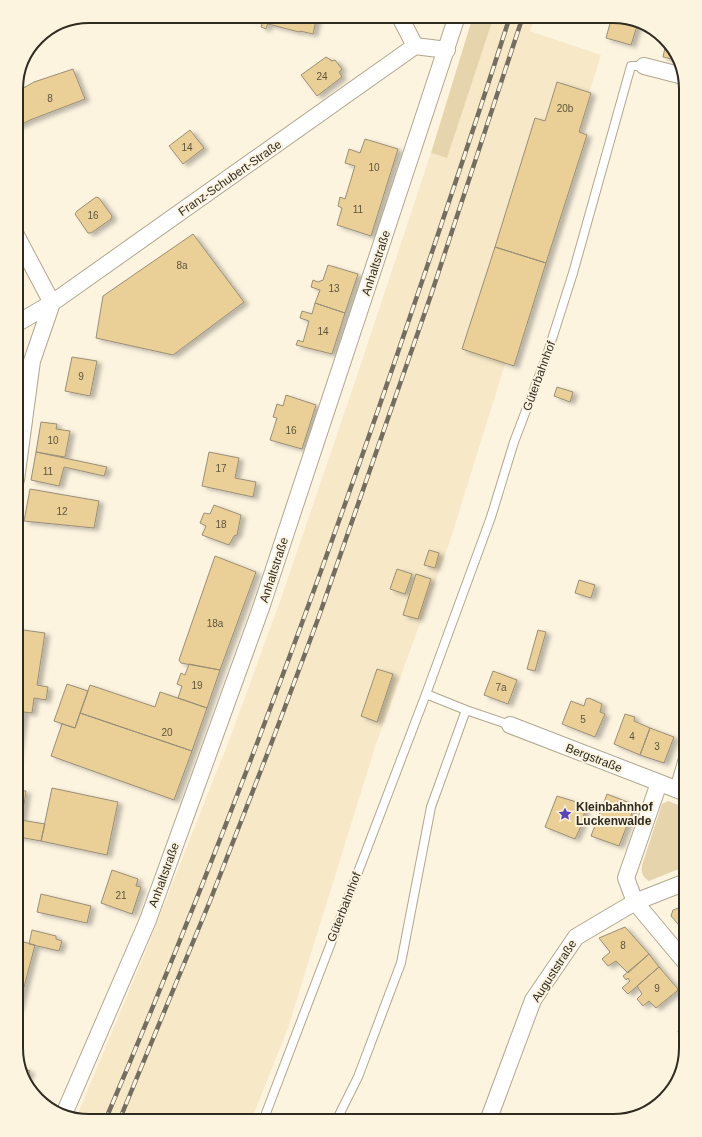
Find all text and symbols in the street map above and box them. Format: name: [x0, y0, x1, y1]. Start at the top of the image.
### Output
house number: 24: [316, 71, 328, 82]
house number: 8: [47, 93, 53, 104]
house number: 20b: [557, 103, 574, 114]
street label: Franz-Schubert-Straße: [176, 137, 285, 219]
house number: 14: [181, 142, 193, 153]
house number: 10: [368, 162, 380, 173]
house number: 11: [353, 204, 364, 215]
house number: 16: [87, 210, 99, 221]
street label: Anhaltstraße: [359, 228, 393, 298]
house number: 8a: [176, 260, 188, 271]
house number: 13: [328, 283, 340, 294]
house number: 14: [317, 326, 329, 337]
street label: Güterbahnhof: [520, 338, 558, 413]
house number: 9: [78, 371, 84, 382]
house number: 16: [285, 425, 297, 436]
house number: 10: [47, 435, 59, 446]
house number: 17: [215, 463, 227, 474]
house number: 11: [43, 466, 54, 477]
house number: 12: [56, 506, 68, 517]
house number: 18: [215, 519, 227, 530]
street label: Anhaltstraße: [257, 535, 291, 605]
house number: 18a: [207, 618, 224, 629]
house number: 19: [191, 680, 203, 691]
house number: 7a: [495, 682, 507, 693]
house number: 5: [580, 714, 586, 725]
house number: 20: [161, 727, 173, 738]
house number: 4: [629, 731, 635, 742]
street label: Bergstraße: [564, 741, 625, 775]
house number: 3: [654, 741, 660, 752]
place label: Kleinbahnhof Luckenwalde: [576, 800, 654, 828]
place icon: Kleinbahnhof Luckenwalde: [557, 806, 573, 822]
street label: Anhaltstraße: [146, 840, 182, 909]
street label: Güterbahnhof: [324, 870, 364, 944]
house number: 21: [115, 890, 127, 901]
street label: Auguststraße: [529, 937, 579, 1005]
house number: 8: [620, 940, 626, 951]
house number: 9: [654, 983, 660, 994]

